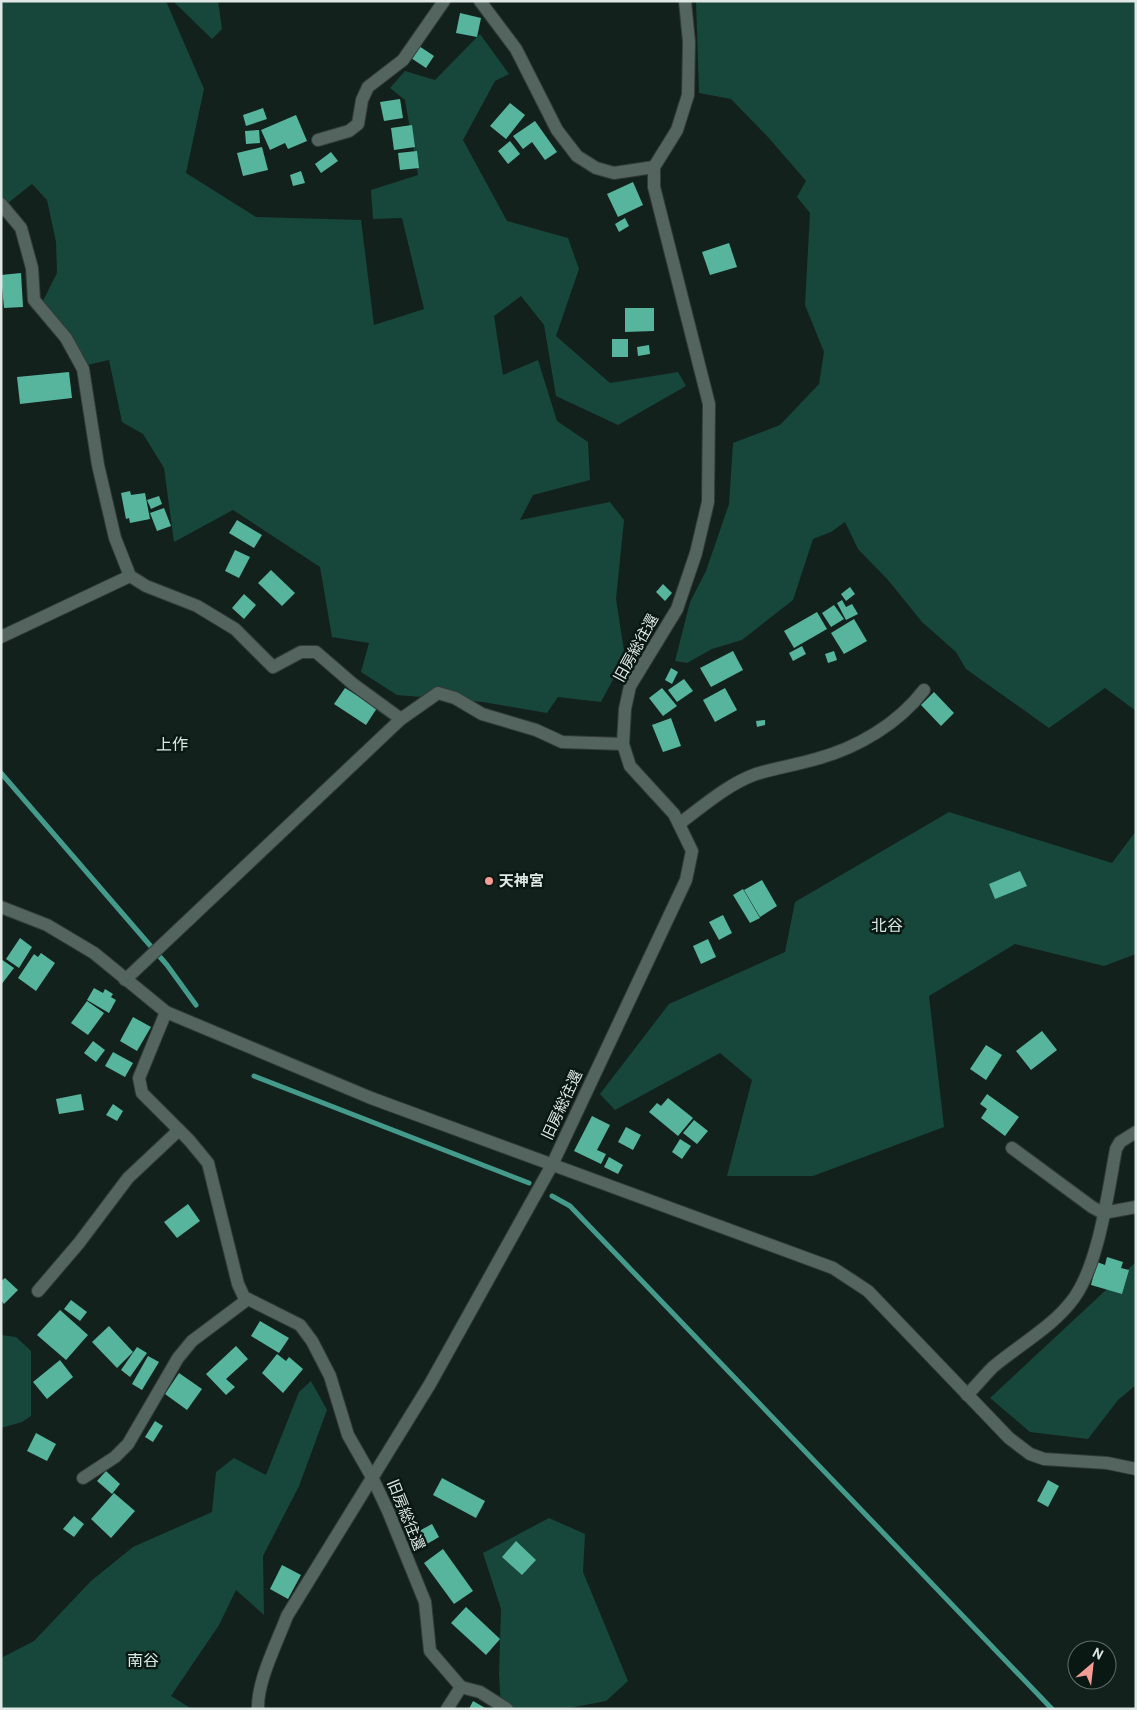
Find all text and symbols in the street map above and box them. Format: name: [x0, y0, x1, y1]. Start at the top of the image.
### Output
street label: 旧房総往還: [611, 611, 664, 686]
district label: 上作: [156, 736, 188, 756]
place label: 天神宮: [499, 872, 544, 892]
marker: 天神宮: [483, 875, 495, 887]
district label: 北谷: [871, 917, 903, 937]
street label: 旧房総往還: [539, 1068, 588, 1144]
street label: 旧房総往還: [382, 1477, 427, 1554]
north arrow: [1067, 1640, 1117, 1690]
text: N: [1089, 1645, 1106, 1665]
district label: 南谷: [127, 1652, 159, 1672]

